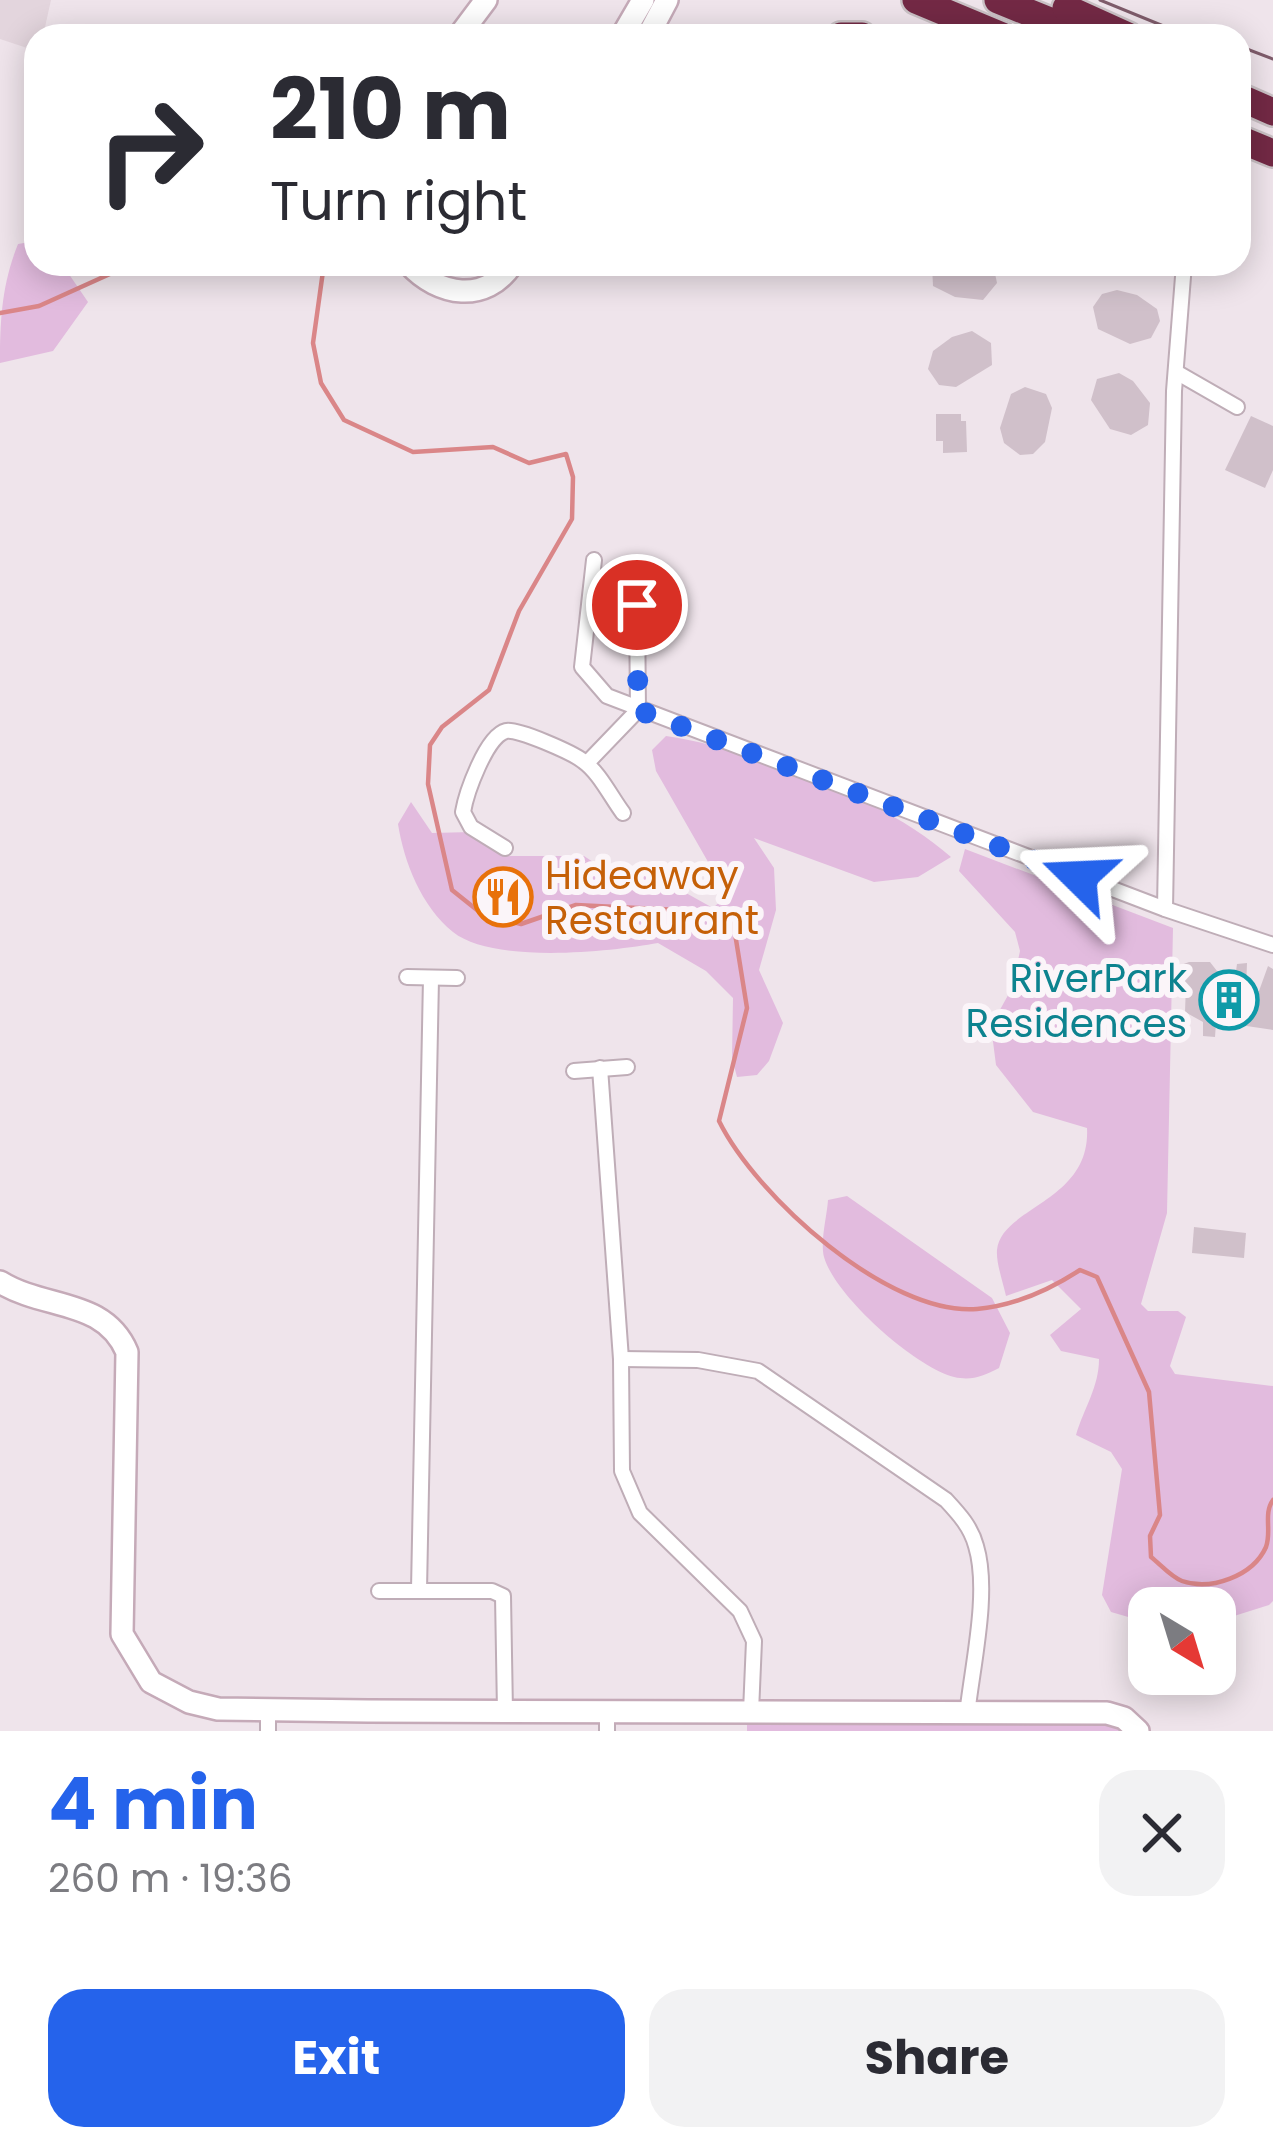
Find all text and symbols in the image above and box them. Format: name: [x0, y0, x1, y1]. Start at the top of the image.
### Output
text: 210 m: [270, 51, 511, 168]
icon: right: [72, 72, 228, 228]
text: Turn right: [270, 163, 527, 239]
pin: [586, 554, 688, 656]
icon: arrive: [604, 572, 670, 638]
position arrow: [1016, 814, 1142, 940]
place label: Hideaway Restaurant: [545, 848, 759, 948]
restaurant icon: Hideaway Restaurant: [472, 866, 534, 928]
place label: RiverPark Residences: [965, 951, 1187, 1051]
building icon: RiverPark Residences: [1198, 969, 1260, 1031]
north arrow: [1128, 1587, 1236, 1695]
map controls: [1128, 1587, 1236, 1695]
text: 4 min: [48, 1753, 258, 1854]
button: close: [1099, 1770, 1225, 1896]
text: 260 m · 19:36: [48, 1851, 292, 1906]
button: Exit: [48, 1989, 625, 2127]
button: Share: [649, 1989, 1225, 2127]

